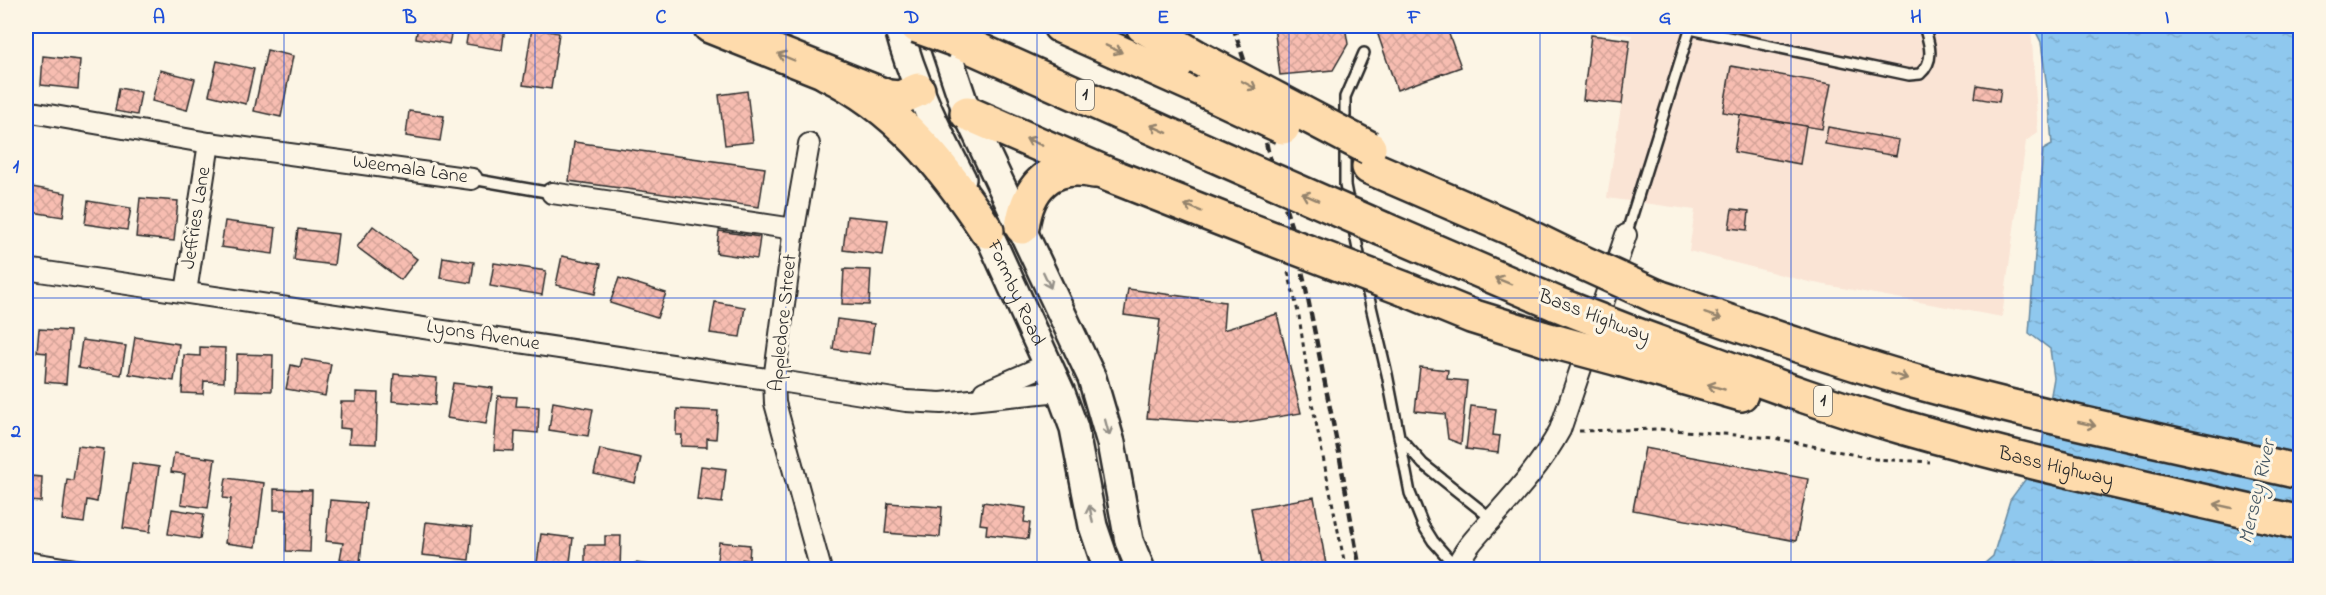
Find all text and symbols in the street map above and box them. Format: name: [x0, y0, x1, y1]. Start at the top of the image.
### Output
text: A: [153, 4, 165, 33]
text: B: [402, 4, 417, 33]
text: C: [656, 4, 667, 33]
text: D: [904, 4, 919, 33]
text: E: [1157, 4, 1169, 33]
text: F: [1407, 4, 1421, 33]
text: G: [1659, 4, 1672, 33]
text: H: [1910, 4, 1922, 33]
text: I: [2165, 4, 2170, 33]
one-way arrow: [1104, 44, 1122, 55]
one-way arrow: [777, 51, 795, 62]
road number: 1: [1076, 80, 1094, 110]
one-way arrow: [1240, 80, 1258, 91]
one-way arrow: [1150, 123, 1168, 134]
one-way arrow: [1026, 136, 1044, 147]
street label: Weemala Lane: [351, 148, 469, 192]
text: 1: [13, 153, 20, 182]
street label: Jeffries Lane: [175, 165, 219, 271]
one-way arrow: [1301, 190, 1319, 202]
one-way arrow: [1184, 202, 1203, 213]
street label: Formby Road: [978, 235, 1052, 351]
street label: Appledore Street: [762, 253, 806, 393]
one-way arrow: [1041, 271, 1053, 289]
one-way arrow: [1494, 275, 1513, 286]
street label: Bass Highway: [1533, 282, 1654, 353]
one-way arrow: [1703, 312, 1722, 323]
street label: Lyons Avenue: [424, 313, 542, 359]
one-way arrow: [1889, 371, 1908, 382]
one-way arrow: [1707, 380, 1726, 392]
road number: 1: [1814, 386, 1832, 416]
text: 2: [10, 418, 21, 447]
one-way arrow: [1101, 418, 1113, 437]
one-way arrow: [2076, 419, 2096, 430]
water label: Mersey River: [2231, 435, 2285, 547]
street label: Bass Highway: [1994, 439, 2116, 495]
one-way arrow: [2214, 499, 2233, 511]
one-way arrow: [1085, 505, 1096, 524]

